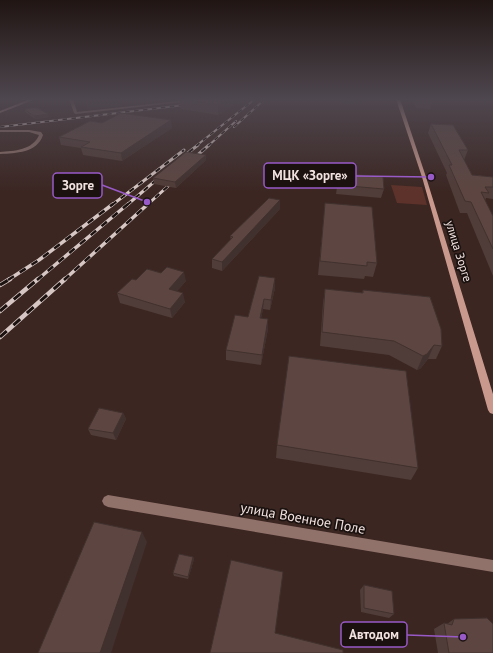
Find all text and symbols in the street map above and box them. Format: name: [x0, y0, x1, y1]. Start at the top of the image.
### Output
callout: МЦК «Зорге»: [264, 163, 356, 188]
text: МЦК «Зорге»: [272, 167, 348, 184]
callout: Зорге: [53, 173, 102, 198]
text: Зорге: [62, 177, 95, 194]
street label: улица Зорге: [443, 218, 475, 284]
street label: улица Военное Поле: [239, 498, 367, 538]
callout: Автодом: [341, 622, 407, 647]
text: Автодом: [349, 626, 399, 643]

